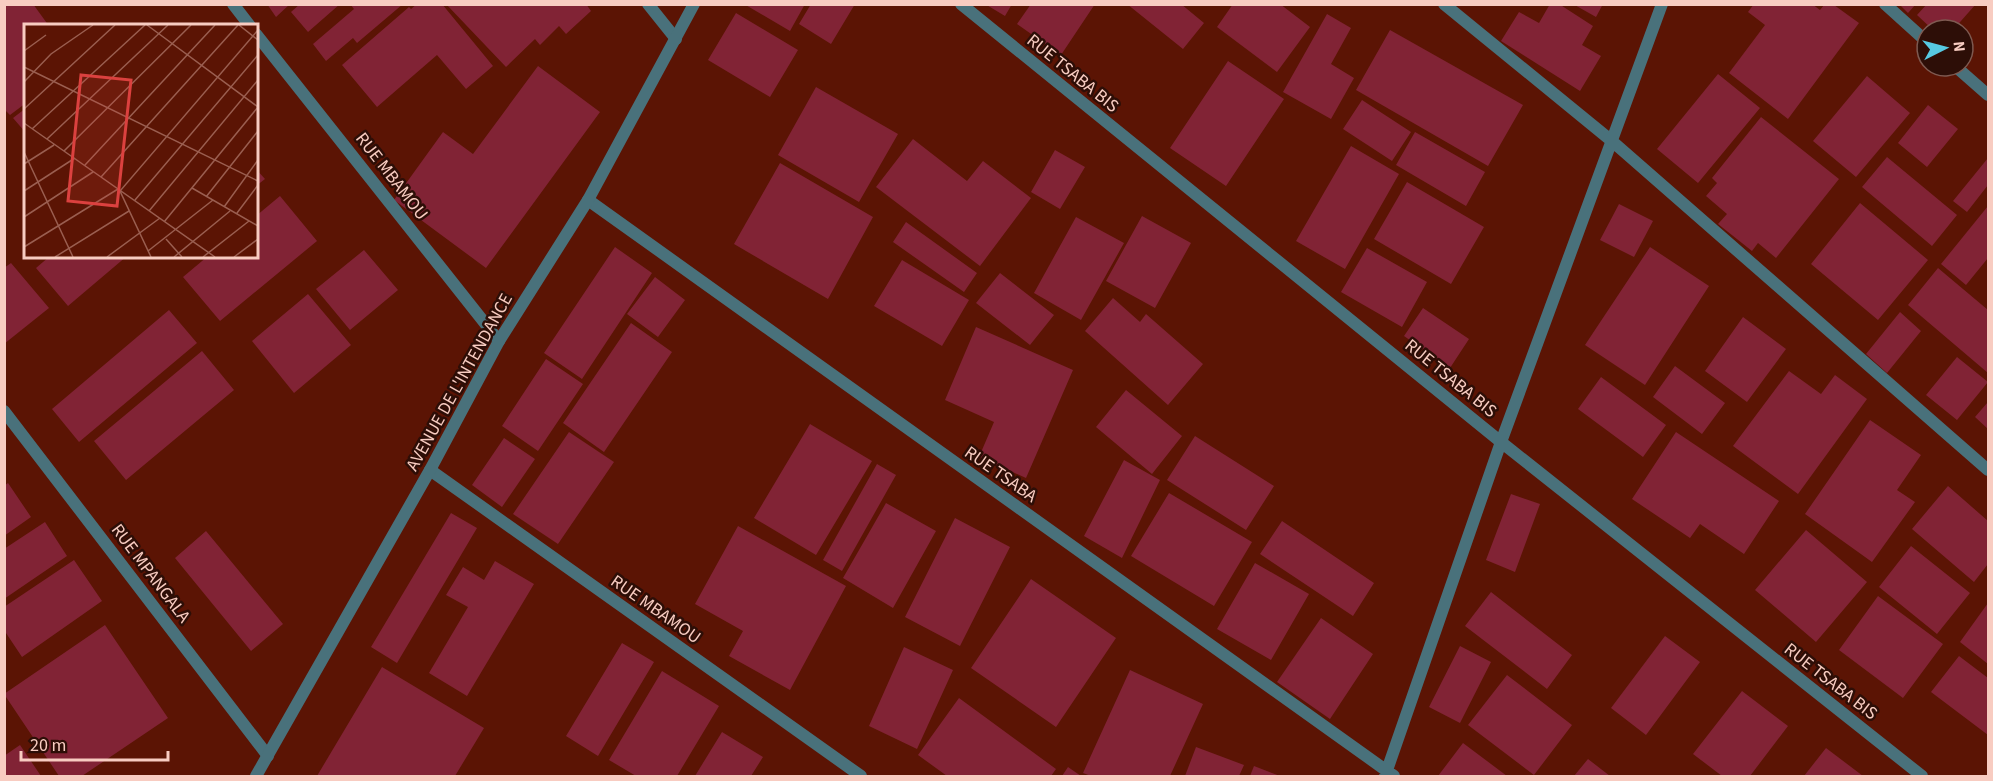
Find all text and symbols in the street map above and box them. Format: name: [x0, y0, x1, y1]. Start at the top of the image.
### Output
north arrow: [1915, 18, 1975, 78]
inset map: [24, 24, 258, 258]
street label: RUE TSABA BIS: [1021, 28, 1124, 118]
text: N: [1947, 40, 1970, 53]
street label: RUE MBAMOU: [349, 127, 434, 225]
street label: AVENUE DE L'INTENDANCE: [400, 289, 519, 476]
street label: RUE TSABA BIS: [1399, 333, 1502, 423]
street label: RUE TSABA: [959, 440, 1042, 509]
street label: RUE MPANGALA: [105, 519, 196, 628]
street label: RUE MBAMOU: [606, 569, 706, 650]
street label: RUE TSABA BIS: [1779, 637, 1883, 726]
scale bar: [21, 724, 168, 762]
text: 20 m: [30, 733, 66, 758]

